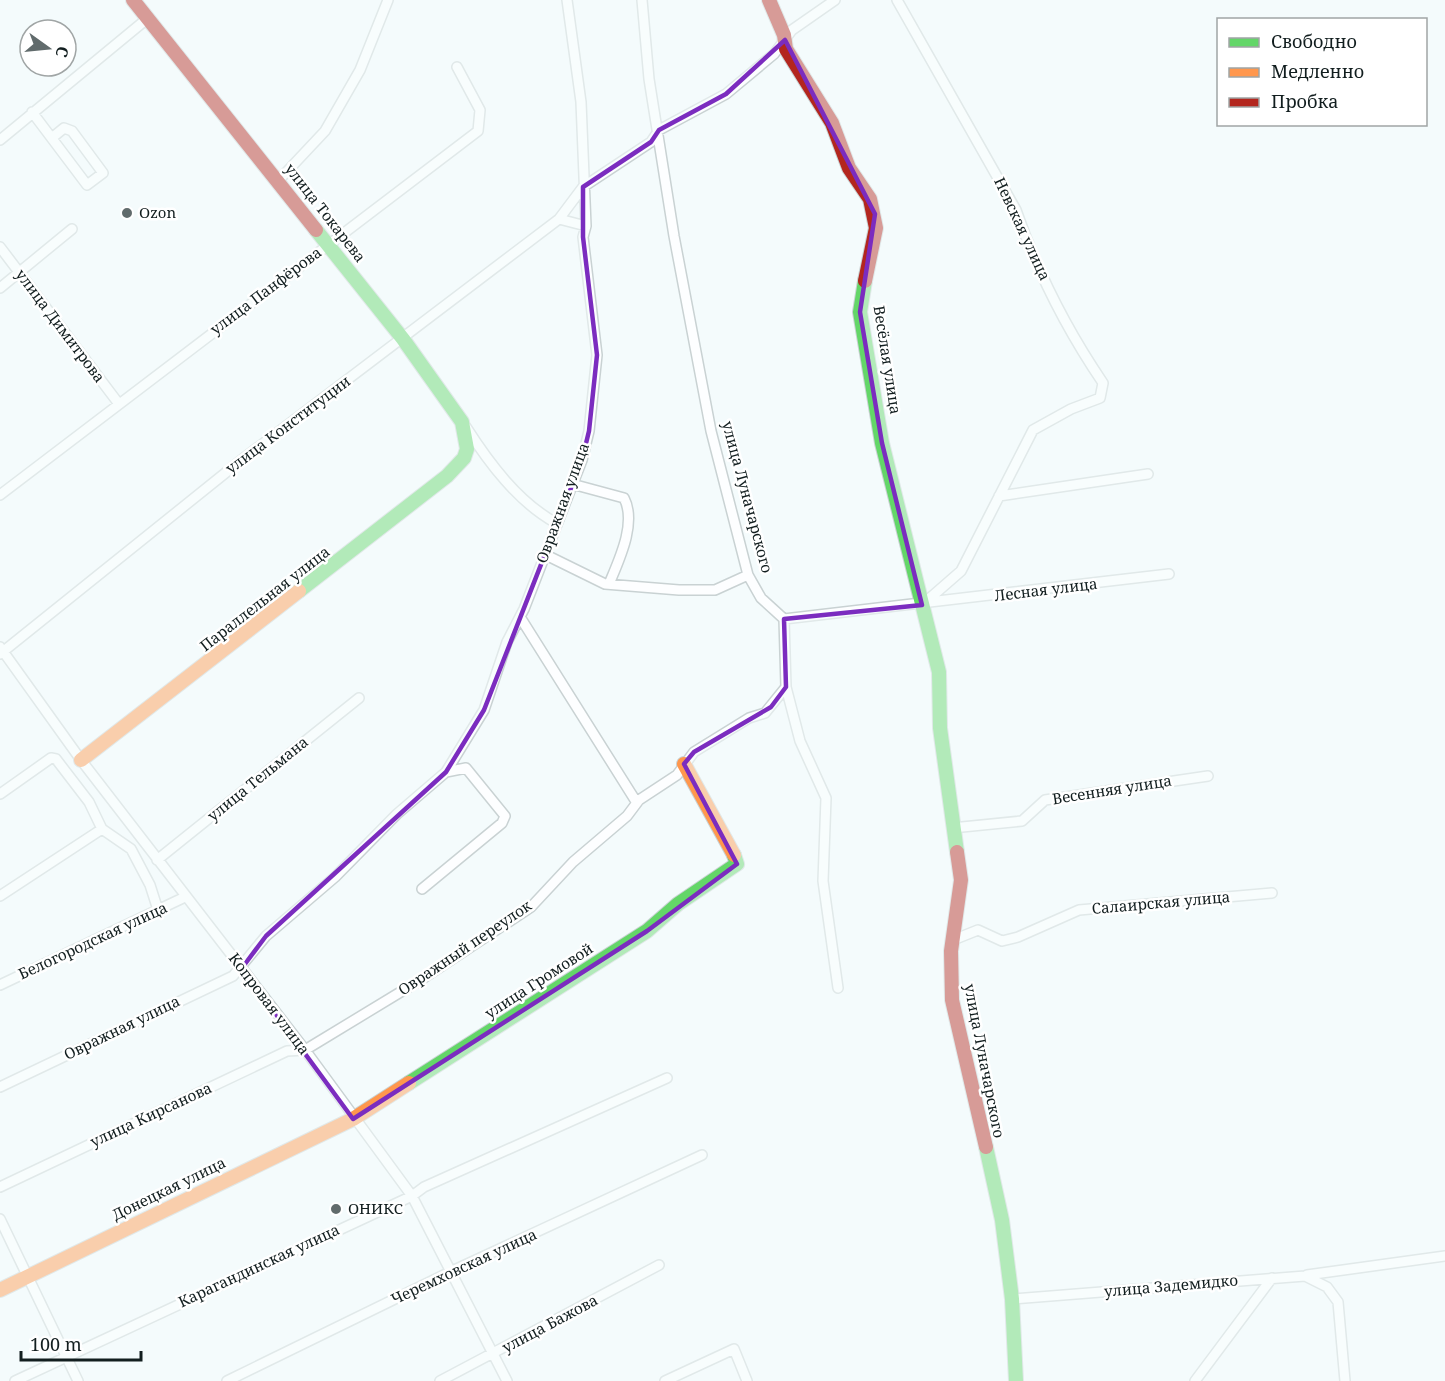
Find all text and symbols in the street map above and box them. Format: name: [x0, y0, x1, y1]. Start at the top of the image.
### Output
north arrow: [18, 18, 78, 78]
legend: [1217, 18, 1427, 126]
text: Свободно: [1271, 29, 1357, 53]
text: С: [51, 44, 74, 60]
text: Медленно: [1271, 59, 1364, 83]
text: Пробка: [1271, 89, 1338, 113]
street label: улица Токарева: [281, 159, 371, 266]
street label: Невская улица: [990, 174, 1056, 283]
place label: Ozon: [139, 202, 176, 222]
marker: Ozon: [120, 206, 134, 220]
street label: улица Панфёрова: [206, 242, 325, 339]
street label: улица Димитрова: [12, 265, 110, 386]
street label: Весёлая улица: [870, 304, 906, 416]
street label: улица Конституции: [221, 371, 354, 478]
street label: улица Луначарского: [718, 418, 778, 575]
street label: Овражная улица: [531, 440, 593, 566]
street label: Параллельная улица: [195, 541, 333, 655]
street label: Лесная улица: [993, 573, 1099, 605]
street label: улица Тельмана: [203, 731, 312, 825]
street label: Весенняя улица: [1051, 770, 1173, 808]
street label: Салаирская улица: [1091, 886, 1231, 918]
street label: Овражный переулок: [394, 895, 535, 999]
street label: Белогородская улица: [15, 897, 170, 983]
street label: улица Громовой: [481, 938, 596, 1023]
street label: Копровая улица: [225, 948, 315, 1059]
street label: улица Луначарского: [960, 982, 1010, 1140]
street label: Овражная улица: [60, 990, 183, 1064]
street label: улица Кирсанова: [87, 1077, 215, 1151]
street label: Донецкая улица: [108, 1152, 229, 1224]
place label: ОНИКС: [348, 1198, 403, 1218]
marker: ОНИКС: [329, 1202, 343, 1216]
street label: Карагандинская улица: [175, 1219, 343, 1311]
street label: Черемховская улица: [388, 1224, 540, 1309]
street label: улица Задемидко: [1103, 1269, 1239, 1301]
street label: улица Бажова: [498, 1289, 601, 1357]
scale bar: [21, 1324, 141, 1362]
text: 100 m: [30, 1332, 82, 1356]

